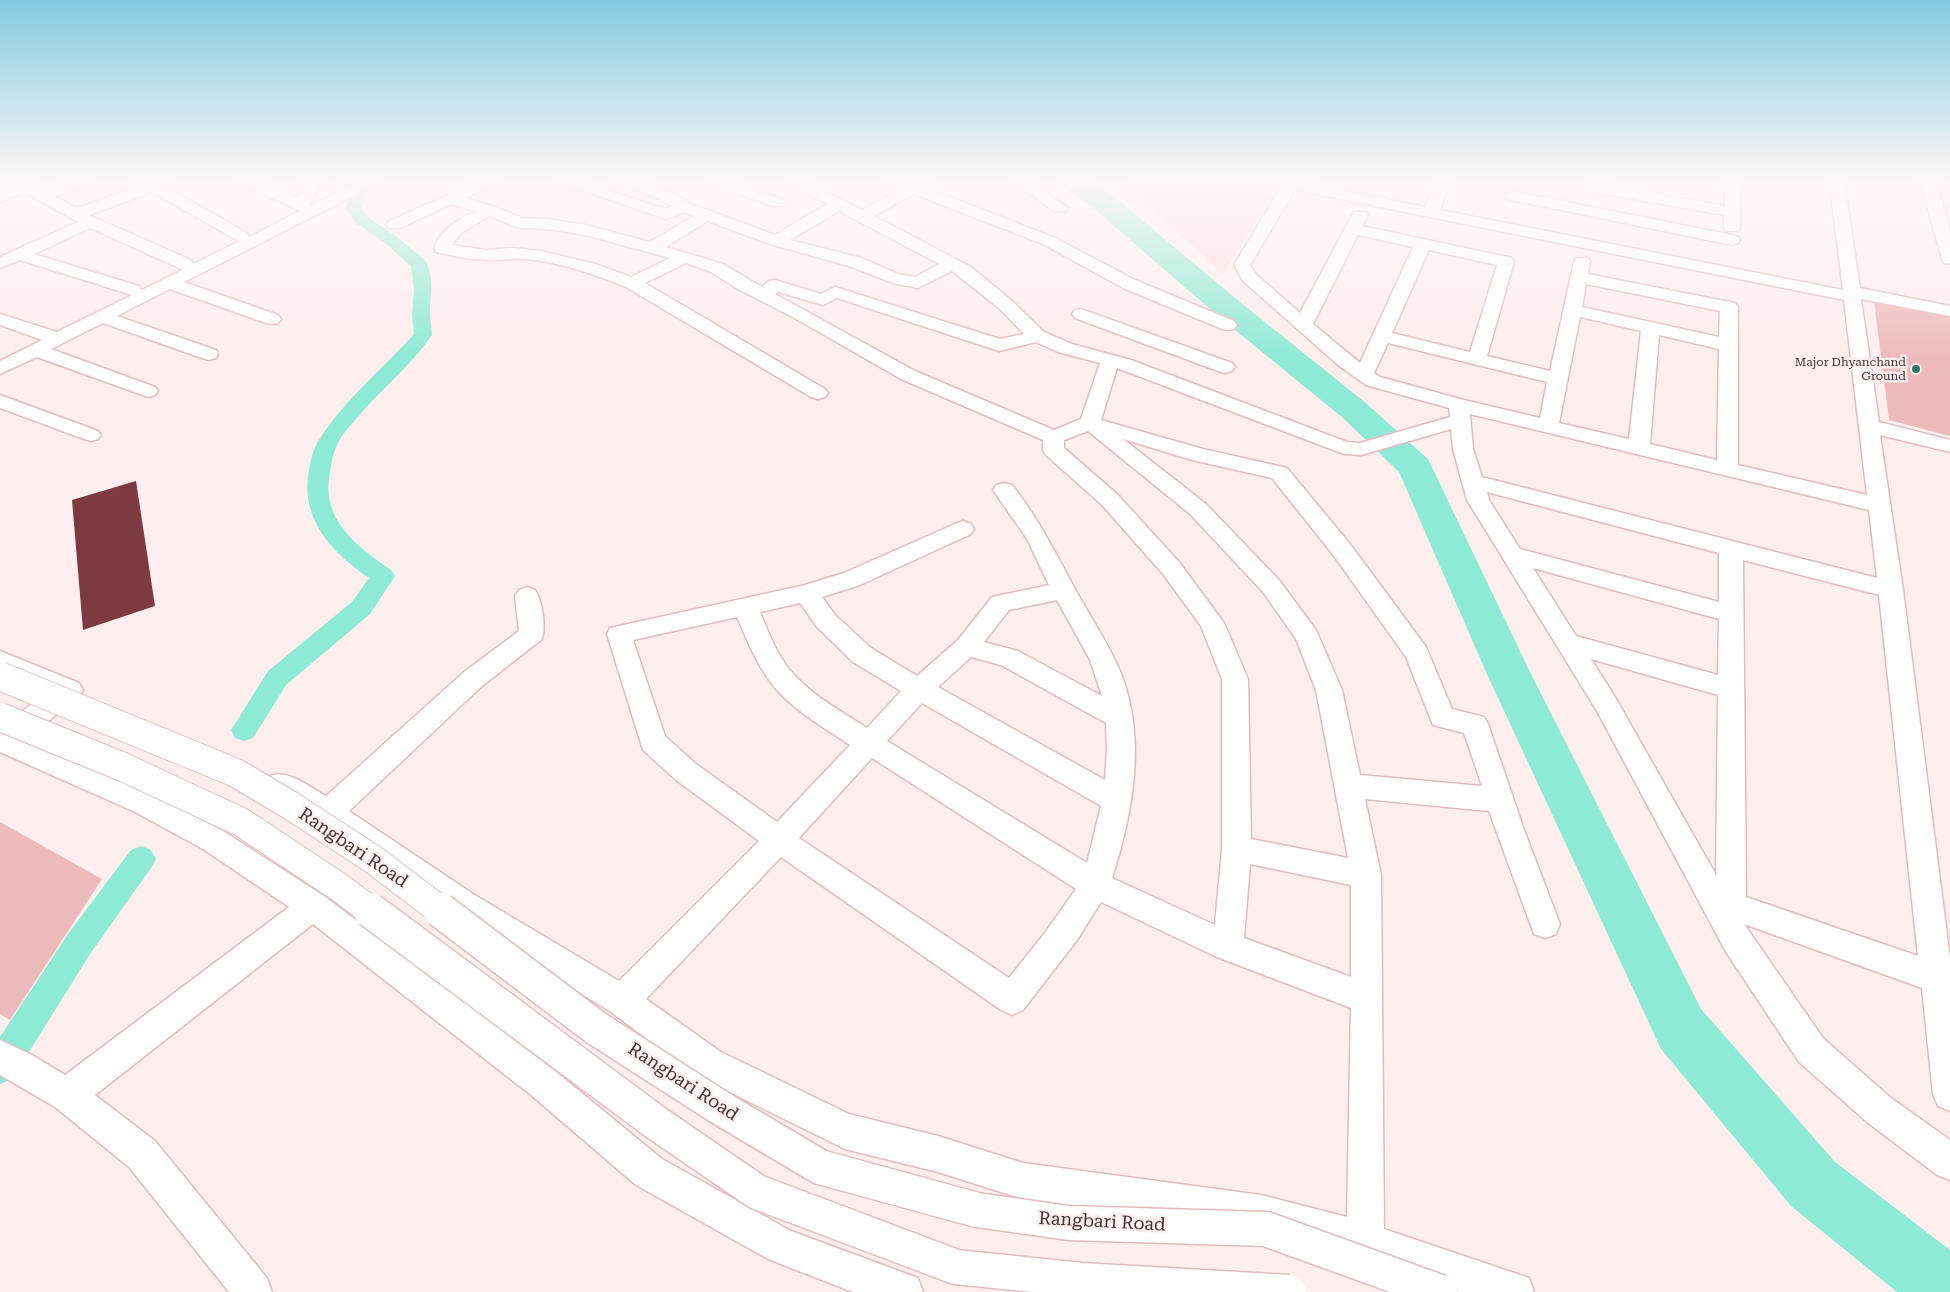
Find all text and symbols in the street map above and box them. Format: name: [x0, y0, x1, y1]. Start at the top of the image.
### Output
place label: Major Dhyanchand Ground: [1795, 355, 1906, 383]
marker: Major Dhyanchand Ground: [1910, 363, 1922, 375]
street label: Rangbari Road: [294, 804, 412, 892]
street label: Rangbari Road: [624, 1038, 742, 1126]
street label: Rangbari Road: [1038, 1208, 1166, 1236]

